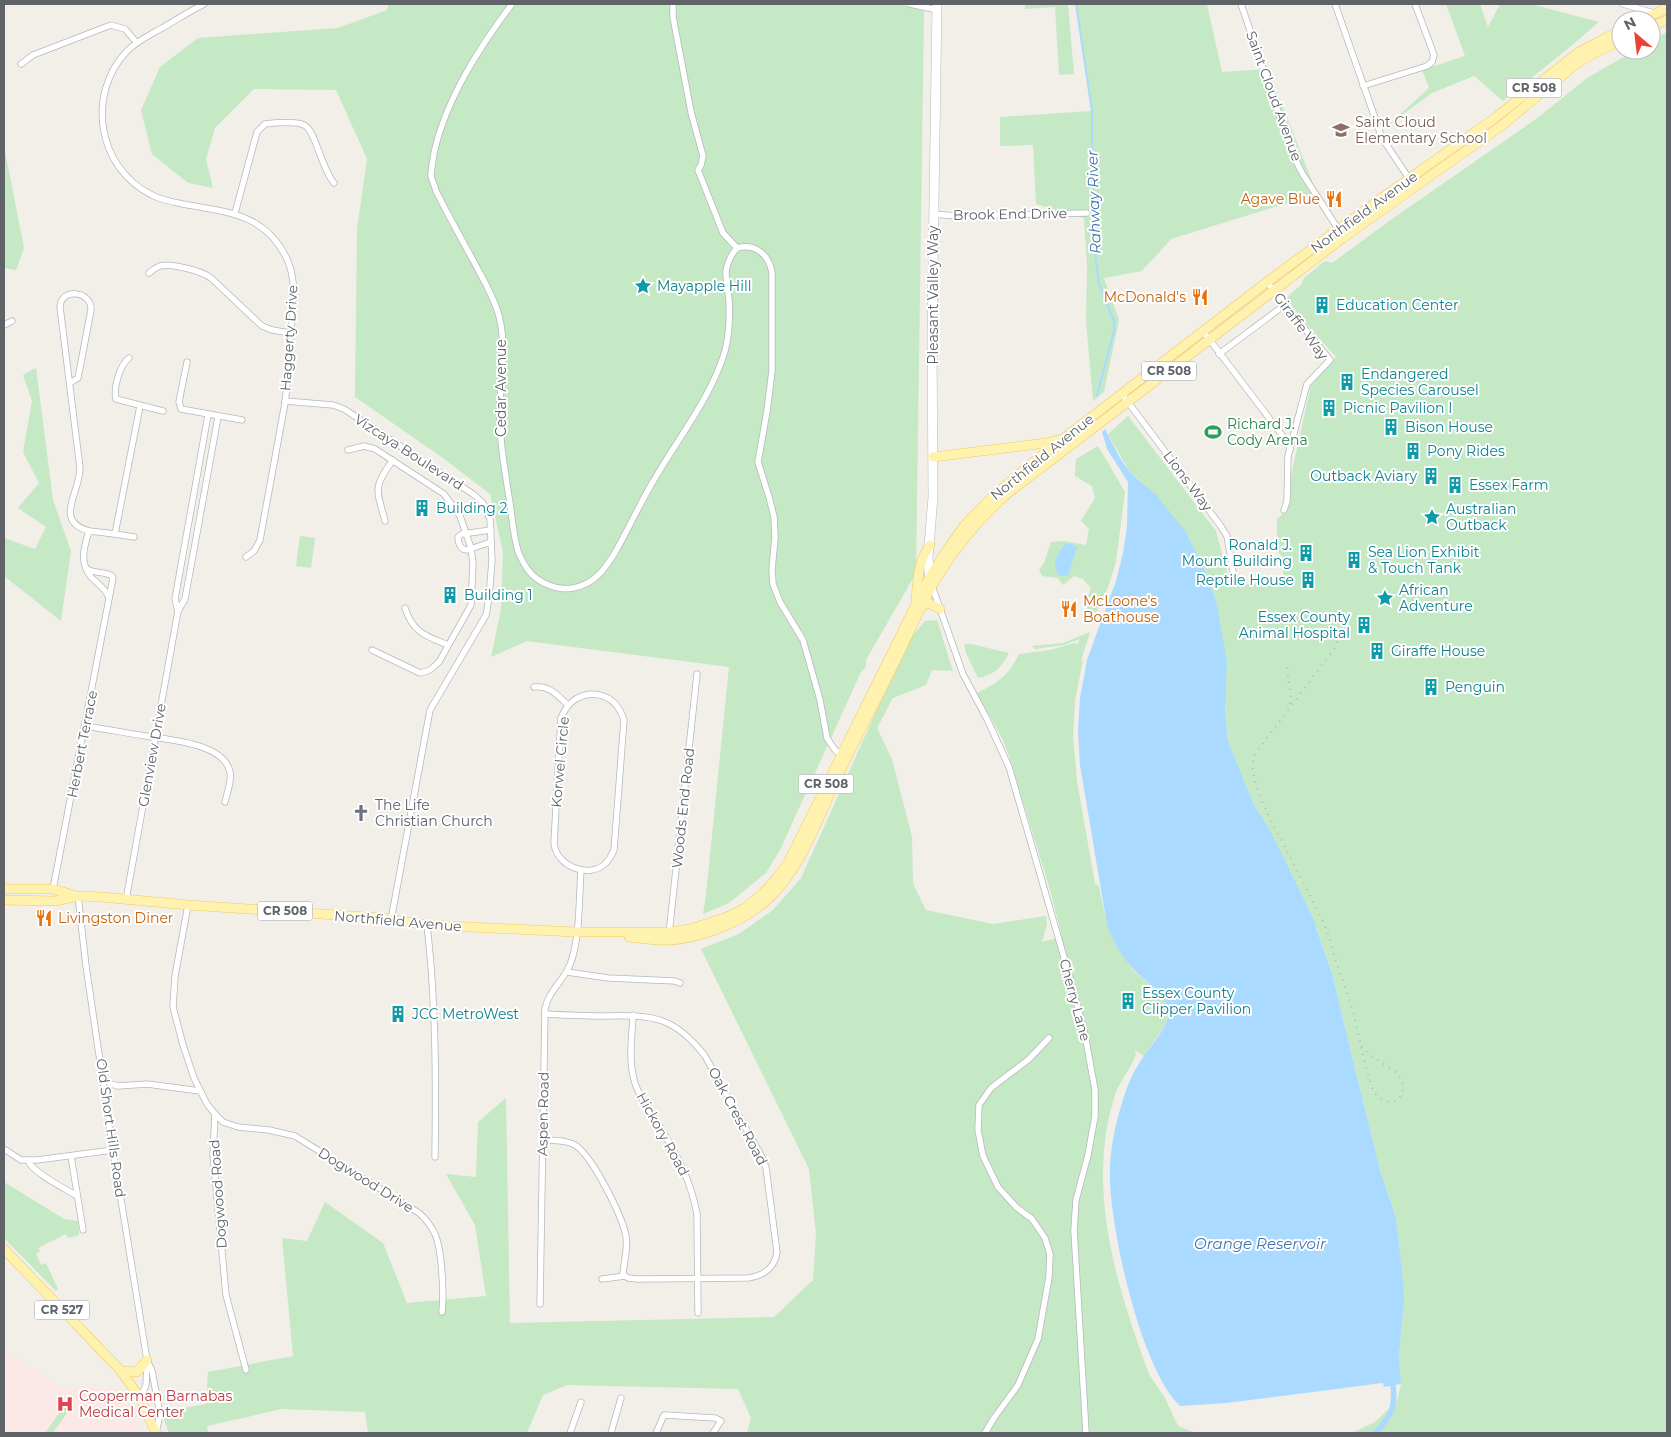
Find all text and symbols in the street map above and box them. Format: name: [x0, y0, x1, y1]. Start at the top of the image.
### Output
north arrow: [1611, 10, 1661, 60]
text: N: [1621, 13, 1639, 34]
street label: Saint Cloud Avenue: [1242, 28, 1306, 164]
road number: CR 508: [1506, 78, 1562, 98]
place label: Saint Cloud Elementary School: [1355, 113, 1487, 147]
school or university icon: Saint Cloud Elementary School: [1331, 120, 1351, 140]
water label: Rahway River: [1082, 149, 1105, 254]
street label: Northfield Avenue: [1307, 167, 1421, 257]
restaurant icon: Agave Blue: [1324, 189, 1344, 209]
place label: Agave Blue: [1241, 190, 1320, 208]
street label: Brook End Drive: [953, 204, 1067, 224]
street label: Pleasant Valley Way: [924, 225, 942, 365]
place icon: Mayapple Hill: [633, 276, 653, 296]
place label: Mayapple Hill: [657, 277, 752, 295]
street label: Haggerty Drive: [276, 284, 302, 392]
restaurant icon: McDonald's: [1190, 287, 1210, 307]
place label: McDonald's: [1104, 288, 1186, 306]
street label: Giraffe Way: [1270, 289, 1332, 364]
building icon: Education Center: [1312, 295, 1332, 315]
place label: Education Center: [1336, 296, 1459, 314]
street label: Cedar Avenue: [492, 339, 510, 437]
road number: CR 508: [1142, 362, 1196, 381]
place label: Endangered Species Carousel: [1361, 365, 1479, 399]
building icon: Endangered Species Carousel: [1337, 372, 1357, 392]
building icon: Picnic Pavilion I: [1319, 398, 1339, 418]
place label: Picnic Pavilion I: [1343, 399, 1452, 417]
street label: Vizcaya Boulevard: [351, 410, 467, 494]
street label: Northfield Avenue: [987, 410, 1097, 504]
place label: Richard J. Cody Arena: [1227, 415, 1308, 449]
building icon: Bison House: [1381, 417, 1401, 437]
place label: Bison House: [1405, 418, 1493, 436]
sports icon: Richard J. Cody Arena: [1203, 422, 1223, 442]
building icon: Pony Rides: [1403, 441, 1423, 461]
place label: Pony Rides: [1427, 442, 1505, 460]
street label: Lions Way: [1159, 447, 1217, 515]
building icon: Outback Aviary: [1421, 466, 1441, 486]
place label: Outback Aviary: [1310, 467, 1417, 485]
building icon: Essex Farm: [1445, 475, 1465, 495]
place label: Essex Farm: [1469, 476, 1549, 494]
building icon: Building 2: [412, 498, 432, 518]
place label: Building 2: [436, 499, 507, 517]
place label: Australian Outback: [1446, 500, 1516, 534]
place icon: Australian Outback: [1422, 507, 1442, 527]
place label: Ronald J. Mount Building: [1182, 536, 1292, 570]
building icon: Ronald J. Mount Building: [1296, 543, 1316, 563]
place label: Sea Lion Exhibit & Touch Tank: [1368, 543, 1480, 577]
building icon: Sea Lion Exhibit & Touch Tank: [1344, 550, 1364, 570]
building icon: Reptile House: [1298, 570, 1318, 590]
place label: Reptile House: [1196, 571, 1294, 589]
place label: African Adventure: [1399, 581, 1473, 615]
building icon: Building 1: [440, 585, 460, 605]
place label: Building 1: [464, 586, 533, 604]
place icon: African Adventure: [1375, 588, 1395, 608]
place label: McLoone's Boathouse: [1083, 592, 1159, 626]
restaurant icon: McLoone's Boathouse: [1059, 599, 1079, 619]
place label: Essex County Animal Hospital: [1239, 608, 1350, 642]
building icon: Essex County Animal Hospital: [1354, 615, 1374, 635]
building icon: Giraffe House: [1367, 641, 1387, 661]
place label: Giraffe House: [1391, 642, 1485, 660]
building icon: Penguin: [1421, 677, 1441, 697]
place label: Penguin: [1445, 678, 1505, 696]
street label: Herbert Terrace: [63, 689, 101, 799]
street label: Glenview Drive: [134, 702, 170, 808]
street label: Korwel Circle: [547, 716, 573, 808]
street label: Woods End Road: [668, 747, 698, 869]
road number: CR 508: [798, 774, 854, 794]
place label: The Life Christian Church: [375, 796, 493, 830]
church icon: The Life Christian Church: [351, 803, 371, 823]
road number: CR 508: [258, 901, 312, 920]
street label: Northfield Avenue: [334, 906, 462, 936]
restaurant icon: Livingston Diner: [34, 908, 54, 928]
place label: Livingston Diner: [58, 909, 174, 927]
street label: Cherry Lane: [1055, 957, 1095, 1043]
place label: Essex County Clipper Pavilion: [1142, 984, 1251, 1018]
building icon: Essex County Clipper Pavilion: [1118, 991, 1138, 1011]
building icon: JCC MetroWest: [388, 1004, 408, 1024]
place label: JCC MetroWest: [411, 1005, 519, 1023]
street label: Old Short Hills Road: [92, 1057, 130, 1199]
street label: Oak Crest Road: [705, 1064, 771, 1168]
street label: Aspen Road: [533, 1072, 553, 1156]
street label: Hickory Road: [633, 1089, 693, 1179]
street label: Dogwood Road: [205, 1139, 231, 1249]
street label: Dogwood Drive: [315, 1143, 417, 1217]
water label: Orange Reservoir: [1194, 1234, 1327, 1253]
road number: CR 527: [34, 1300, 90, 1320]
place label: Cooperman Barnabas Medical Center: [79, 1387, 233, 1421]
hospital icon: Cooperman Barnabas Medical Center: [55, 1394, 75, 1414]

